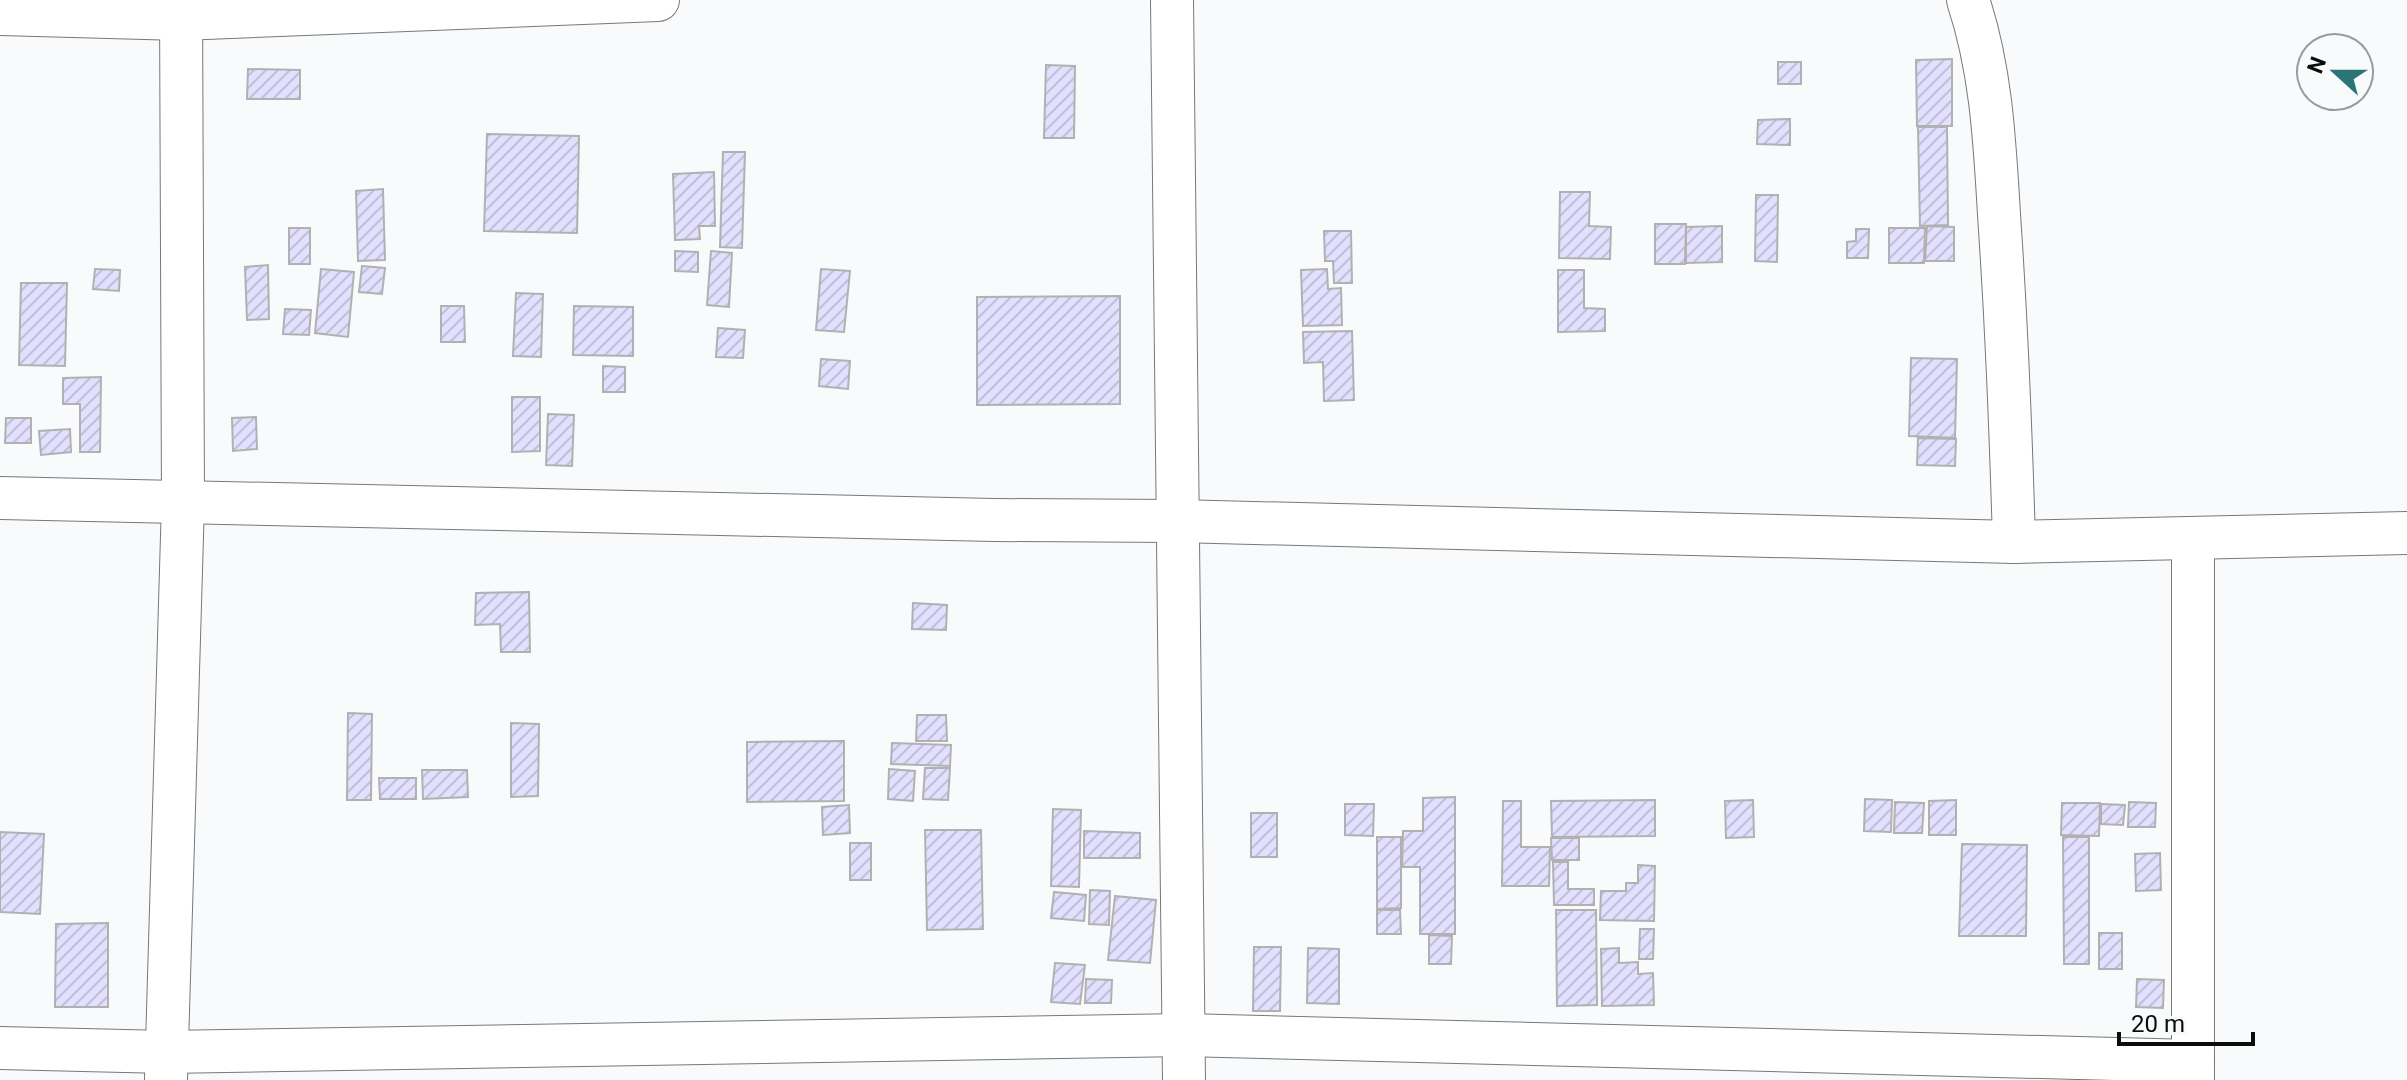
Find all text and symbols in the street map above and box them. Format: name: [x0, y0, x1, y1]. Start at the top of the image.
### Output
north arrow: [2295, 32, 2375, 112]
text: N: [2302, 53, 2331, 77]
scale bar: [2119, 996, 2253, 1046]
text: 20 m: [2131, 1010, 2185, 1038]

